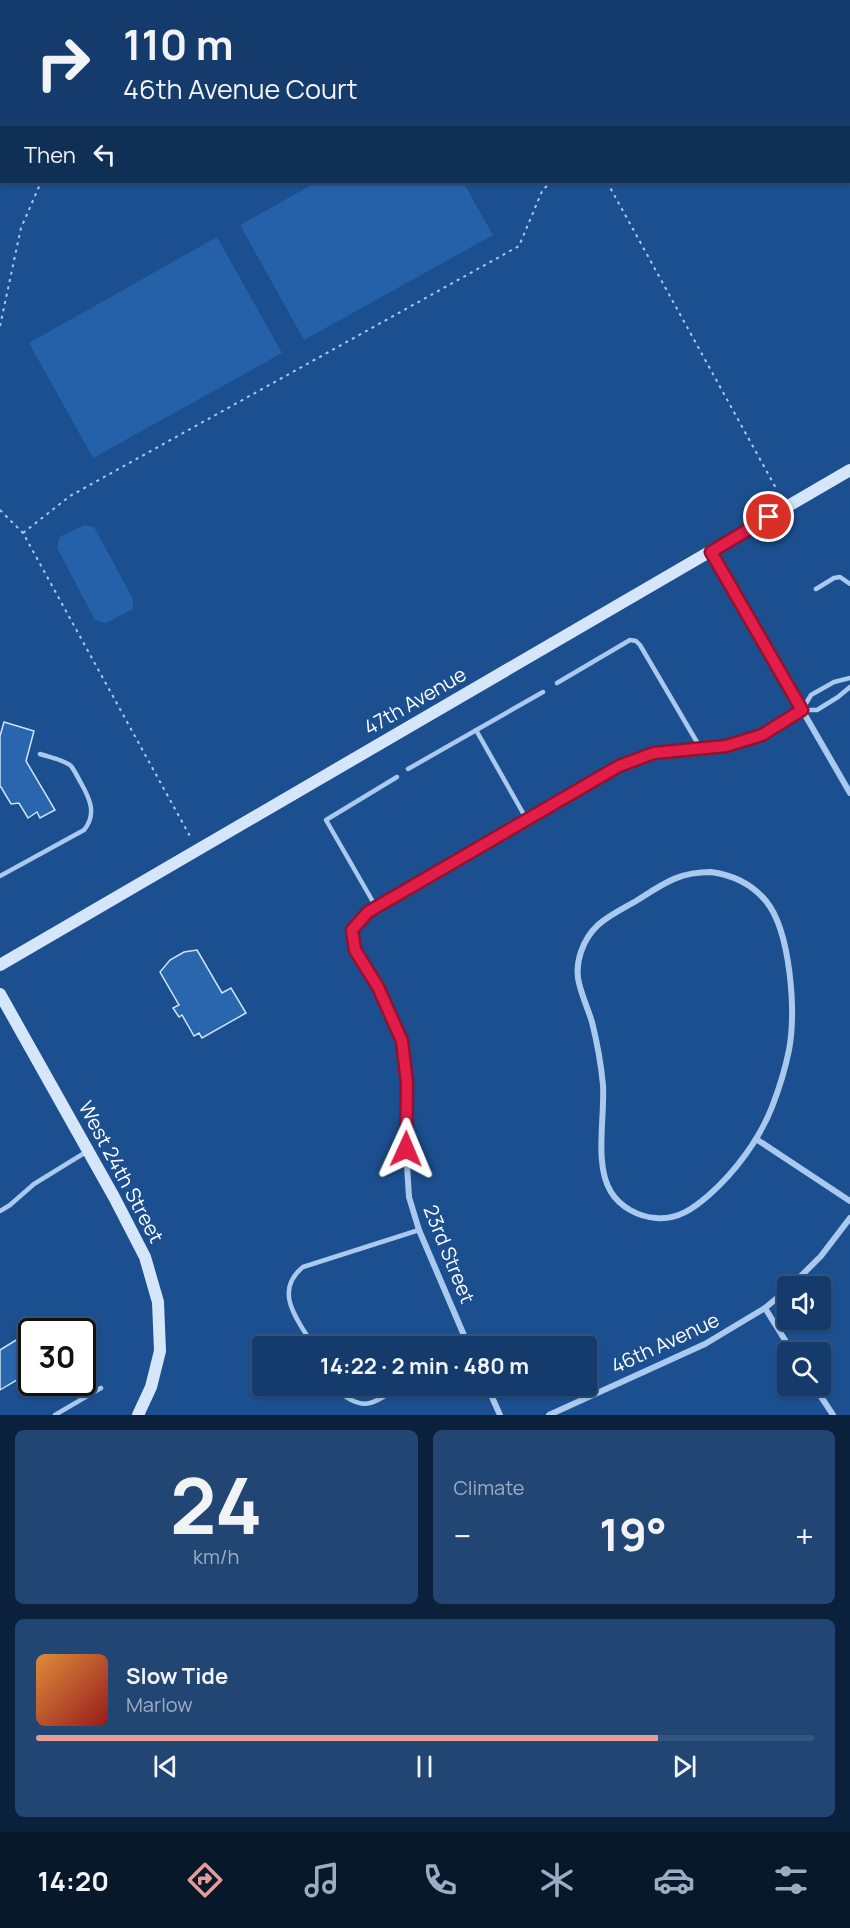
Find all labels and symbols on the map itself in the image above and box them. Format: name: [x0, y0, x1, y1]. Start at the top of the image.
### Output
pin: [743, 491, 794, 542]
street label: 47th Avenue: [359, 660, 471, 741]
street label: West 24th Street: [73, 1096, 170, 1247]
position arrow: [374, 1117, 438, 1181]
street label: 23rd Street: [417, 1201, 481, 1307]
street label: 46th Avenue: [606, 1306, 723, 1379]
speed limit sign: 30: [18, 1318, 96, 1396]

